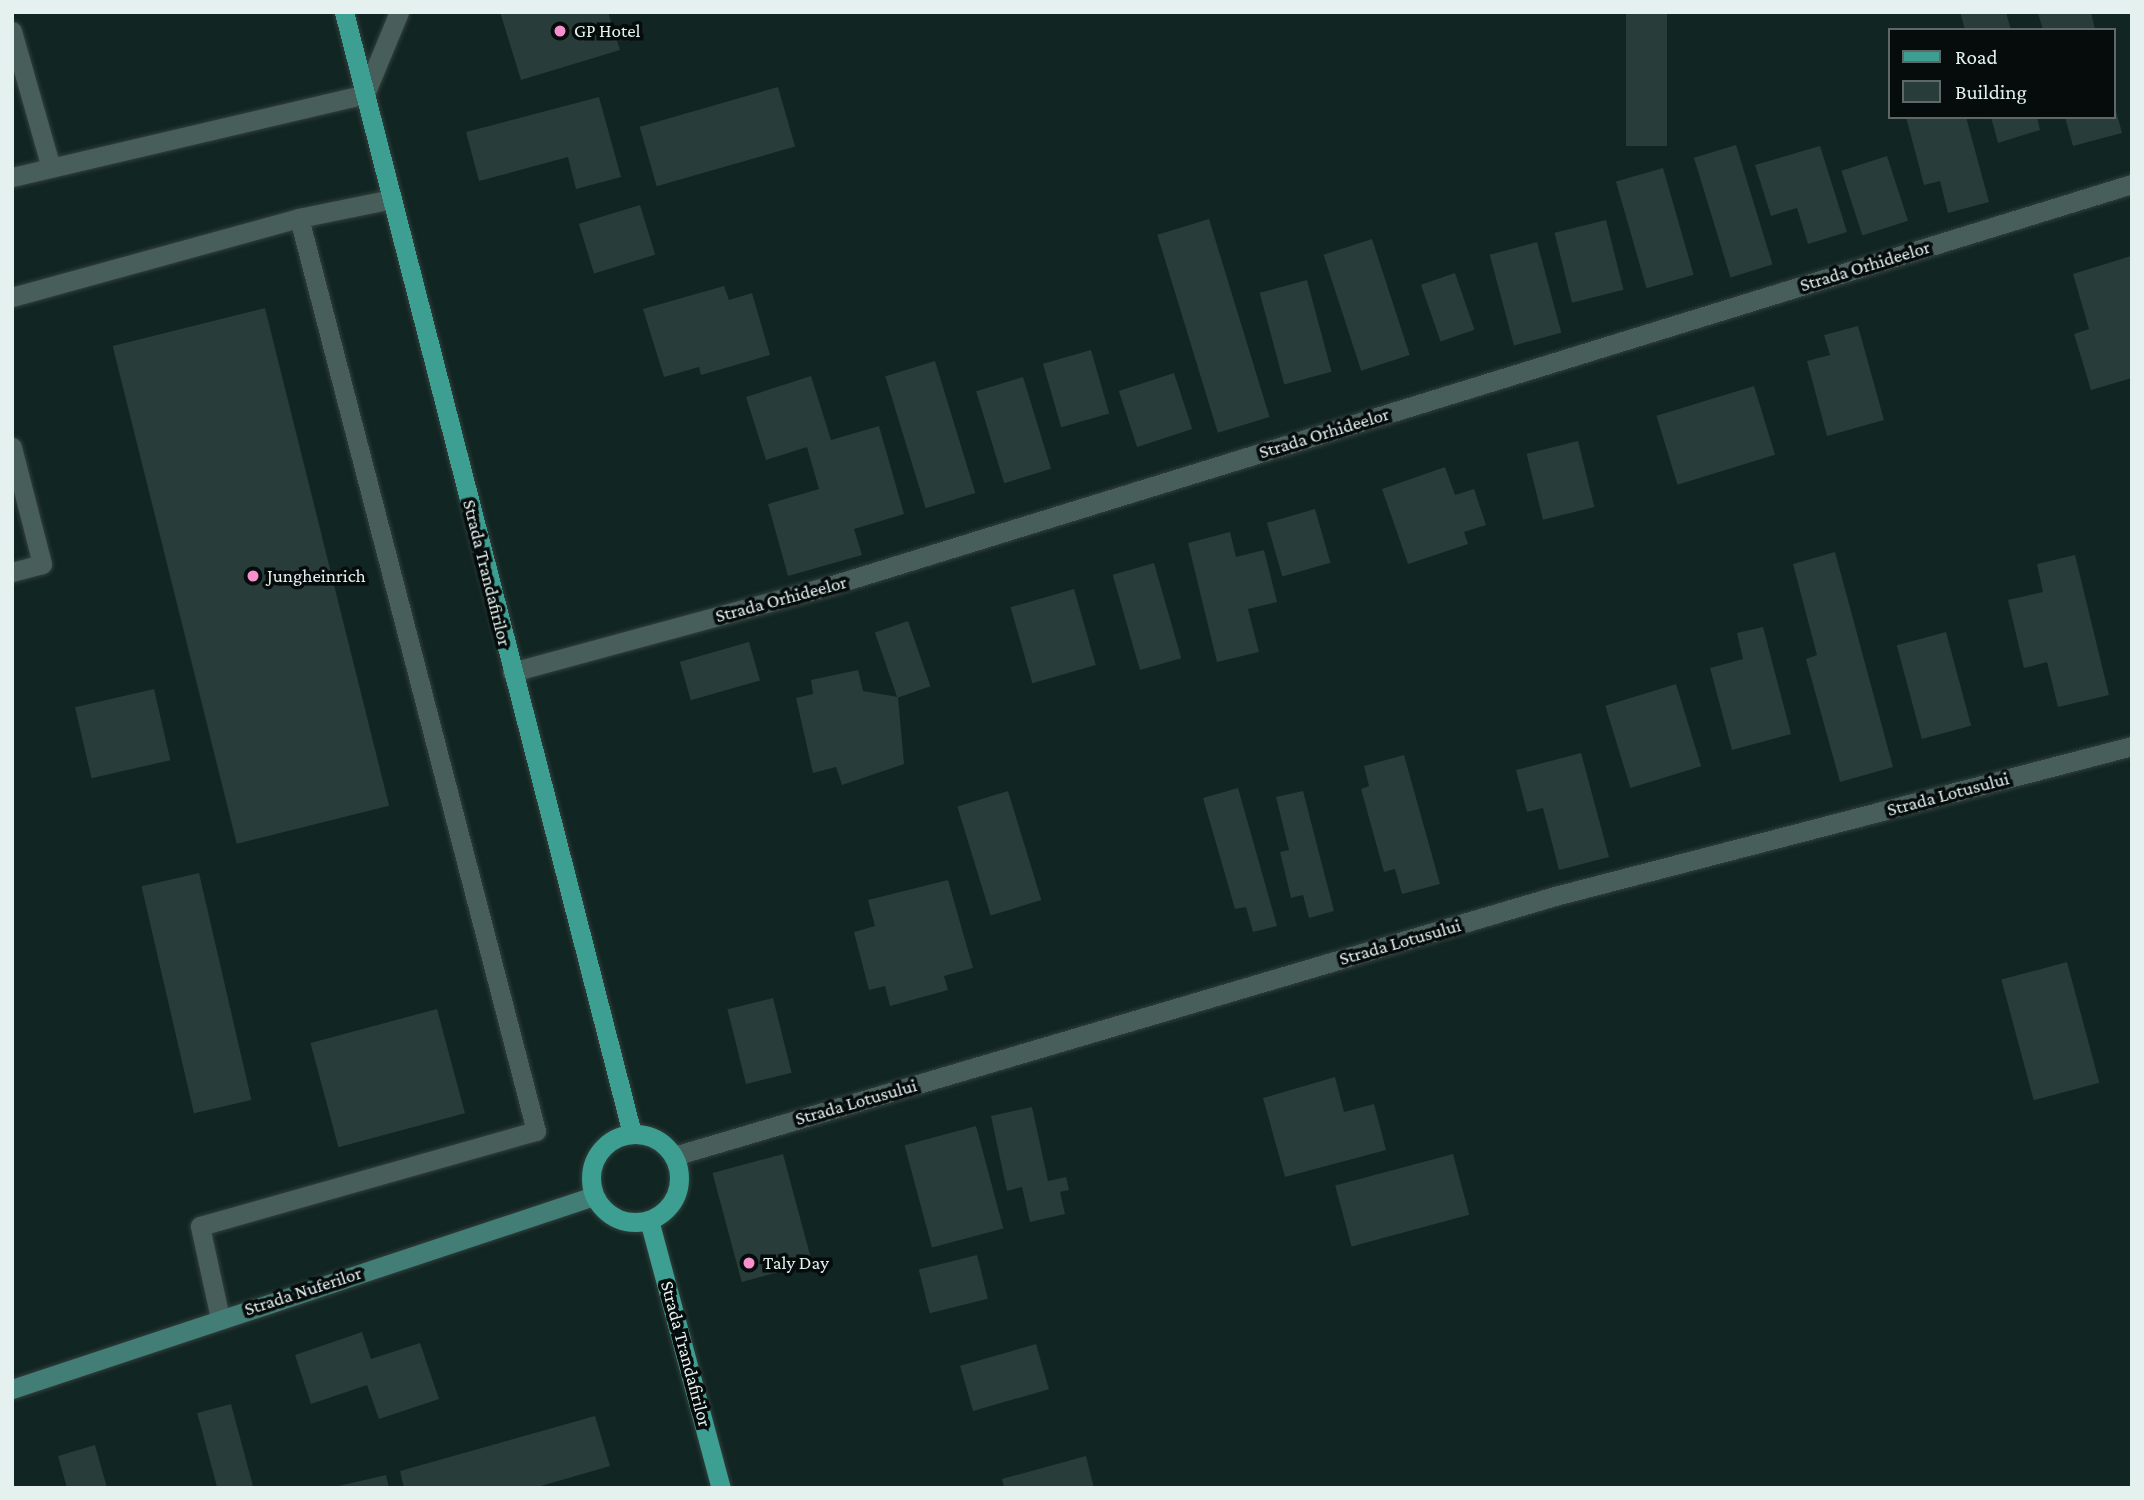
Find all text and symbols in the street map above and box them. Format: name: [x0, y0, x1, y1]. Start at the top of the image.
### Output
place label: GP Hotel: [574, 20, 641, 42]
marker: GP Hotel: [552, 23, 568, 39]
legend: [1888, 28, 2116, 119]
text: Road: [1955, 45, 1998, 69]
text: Building: [1955, 80, 2027, 104]
street label: Strada Orhideelor: [1797, 235, 1933, 297]
street label: Strada Orhideelor: [1256, 402, 1392, 464]
street label: Strada Trandafirilor: [458, 497, 516, 649]
place label: Jungheinrich: [267, 565, 366, 587]
marker: Jungheinrich: [245, 568, 261, 584]
street label: Strada Orhideelor: [713, 571, 849, 627]
street label: Strada Lotusului: [1884, 767, 2012, 821]
street label: Strada Lotusului: [1337, 914, 1463, 970]
street label: Strada Lotusului: [793, 1074, 919, 1130]
place label: Taly Day: [763, 1252, 829, 1274]
marker: Taly Day: [741, 1255, 757, 1271]
street label: Strada Nuferilor: [241, 1261, 365, 1321]
street label: Strada Trandafirilor: [656, 1278, 716, 1430]

